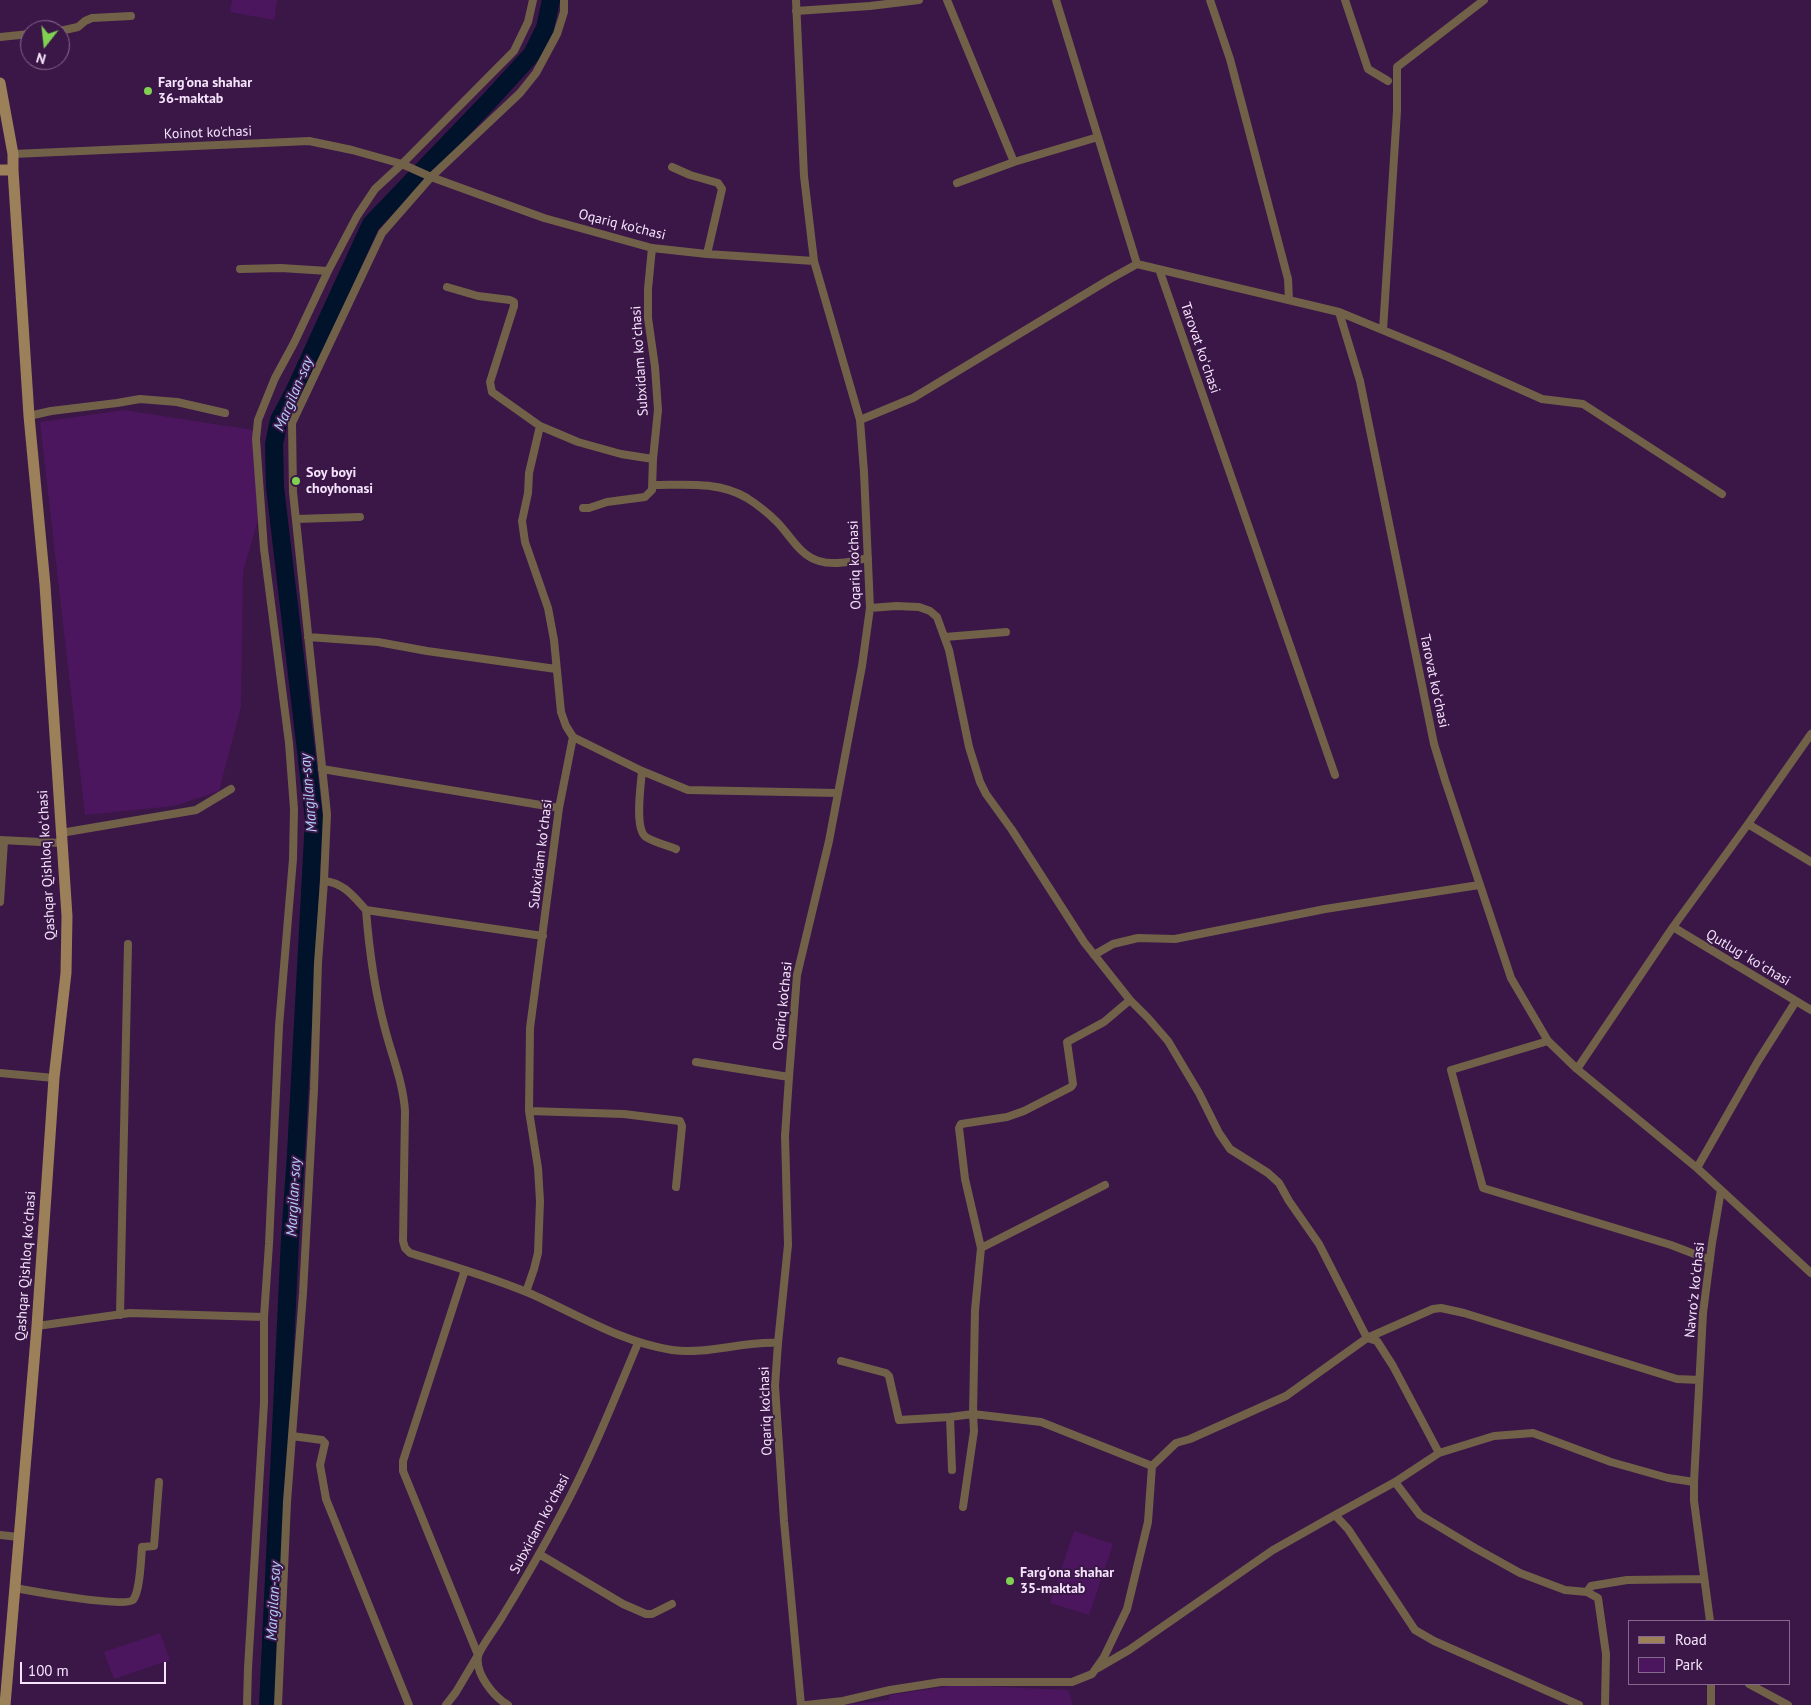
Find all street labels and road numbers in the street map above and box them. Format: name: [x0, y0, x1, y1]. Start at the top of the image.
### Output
street label: Koinot ko'chasi: [164, 123, 252, 143]
street label: Oqariq ko'chasi: [577, 206, 667, 244]
street label: Tarovat koʻchasi: [1177, 300, 1223, 396]
street label: Subxidam koʻchasi: [628, 305, 652, 417]
street label: Oqariq ko'chasi: [845, 520, 865, 610]
street label: Tarovat koʻchasi: [1416, 633, 1452, 729]
street label: Qashqar Qishloq koʻchasi: [35, 789, 59, 941]
street label: Subxidam koʻchasi: [526, 798, 556, 910]
street label: Qutlugʻ koʻchasi: [1703, 926, 1793, 990]
street label: Oqariq ko'chasi: [770, 961, 796, 1051]
street label: Qashqar Qishloq koʻchasi: [12, 1190, 40, 1342]
street label: Navroʻz koʻchasi: [1682, 1241, 1708, 1339]
street label: Oqariq ko'chasi: [756, 1366, 776, 1456]
street label: Subxidam koʻchasi: [507, 1471, 573, 1577]

